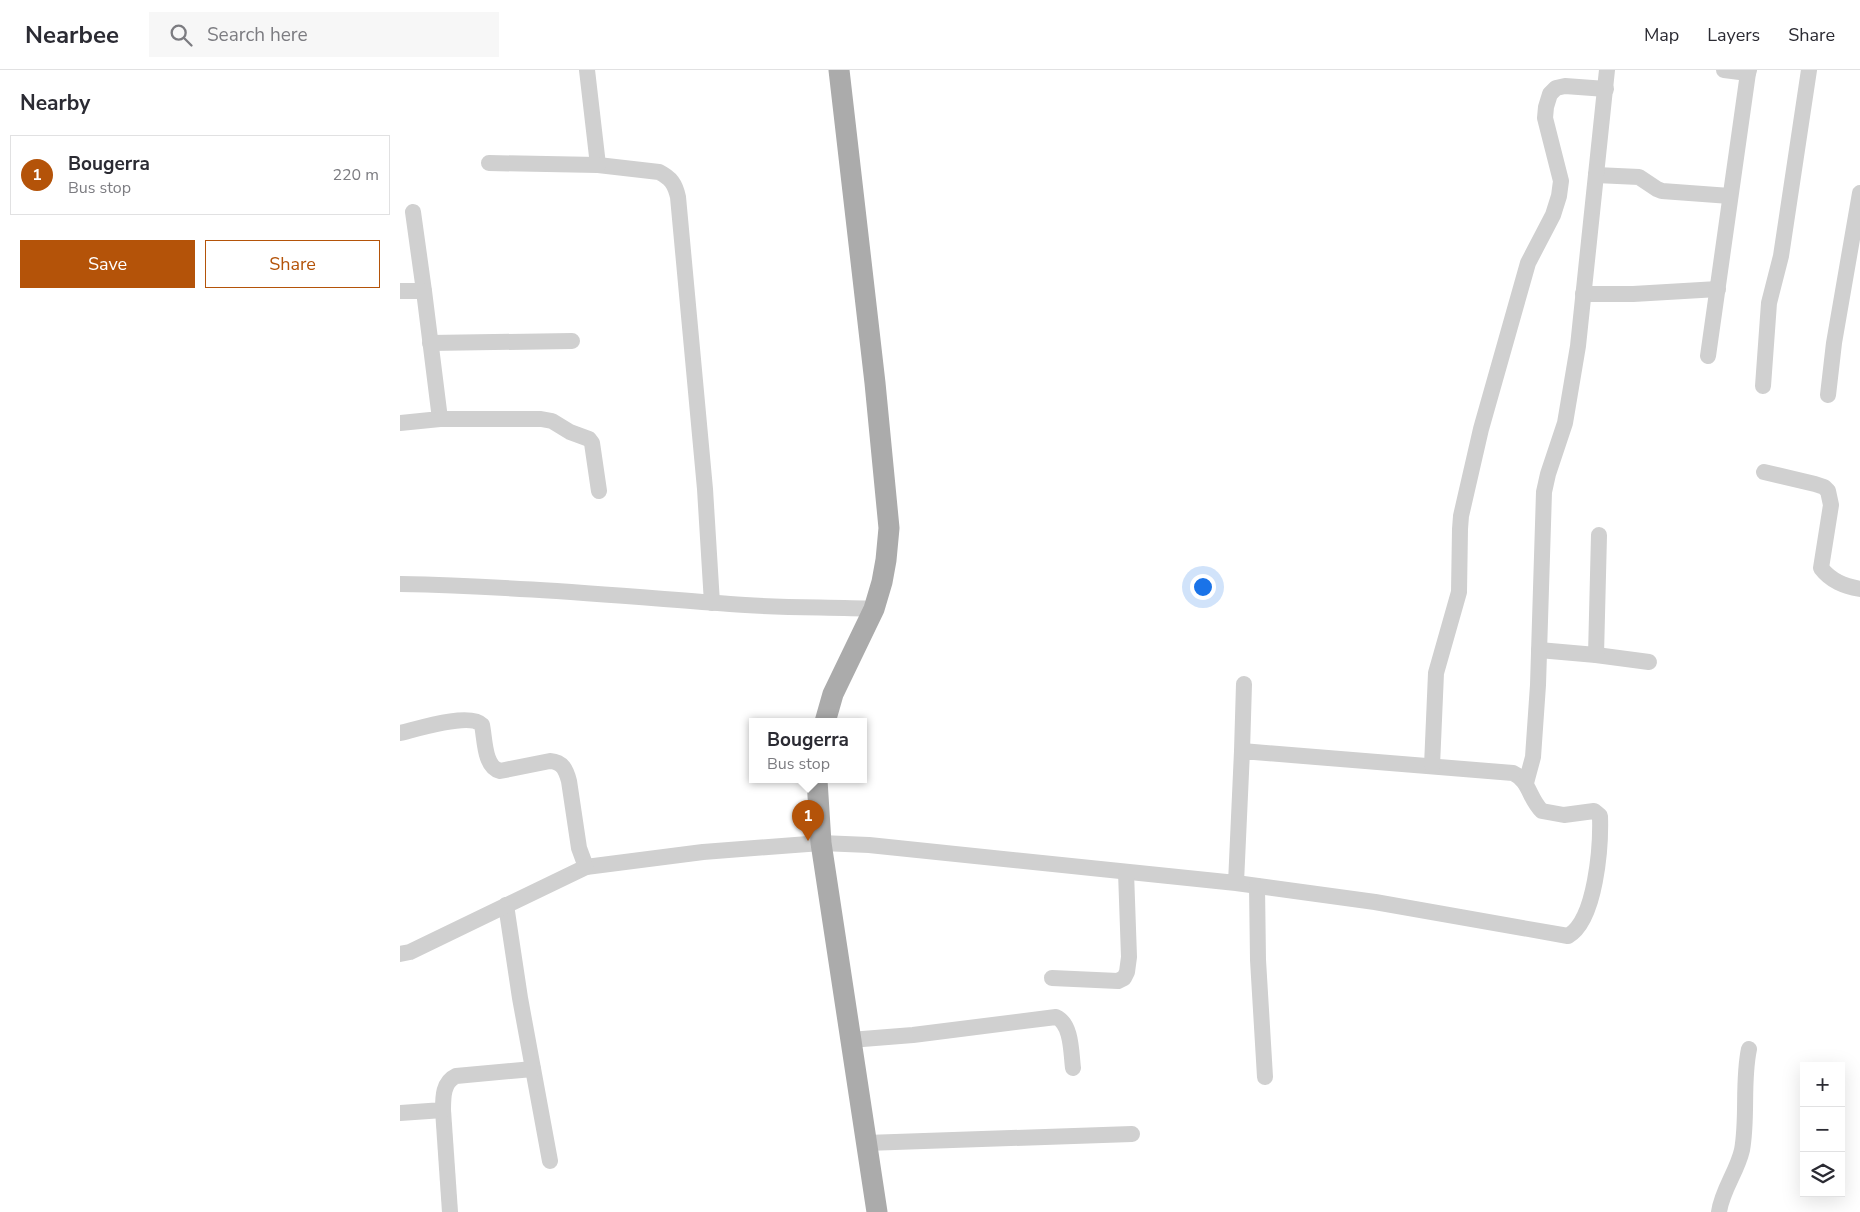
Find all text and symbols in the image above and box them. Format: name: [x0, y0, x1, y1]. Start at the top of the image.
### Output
search box: [149, 12, 499, 57]
text: Nearbee: [25, 19, 119, 51]
icon: search: [167, 21, 195, 49]
text: Search here: [207, 22, 308, 48]
text: Map: [1644, 23, 1679, 47]
text: Layers: [1707, 23, 1760, 47]
text: Share: [1788, 23, 1835, 47]
text: Nearby: [20, 89, 90, 117]
text: Bougerra: [68, 151, 150, 177]
text: 1: [32, 164, 42, 186]
text: 220 m: [332, 164, 379, 186]
text: Bus stop: [68, 177, 131, 199]
button: Save: [20, 240, 195, 288]
button: Share: [205, 240, 380, 288]
your location: [1190, 574, 1216, 600]
popup: [749, 718, 867, 783]
text: Bougerra: [767, 727, 849, 753]
text: Bus stop: [767, 753, 830, 775]
pin: 1: [792, 800, 824, 841]
map controls: [1800, 1062, 1845, 1197]
button: +: [1800, 1062, 1845, 1107]
button: −: [1800, 1107, 1845, 1152]
button: layers: [1800, 1152, 1845, 1197]

